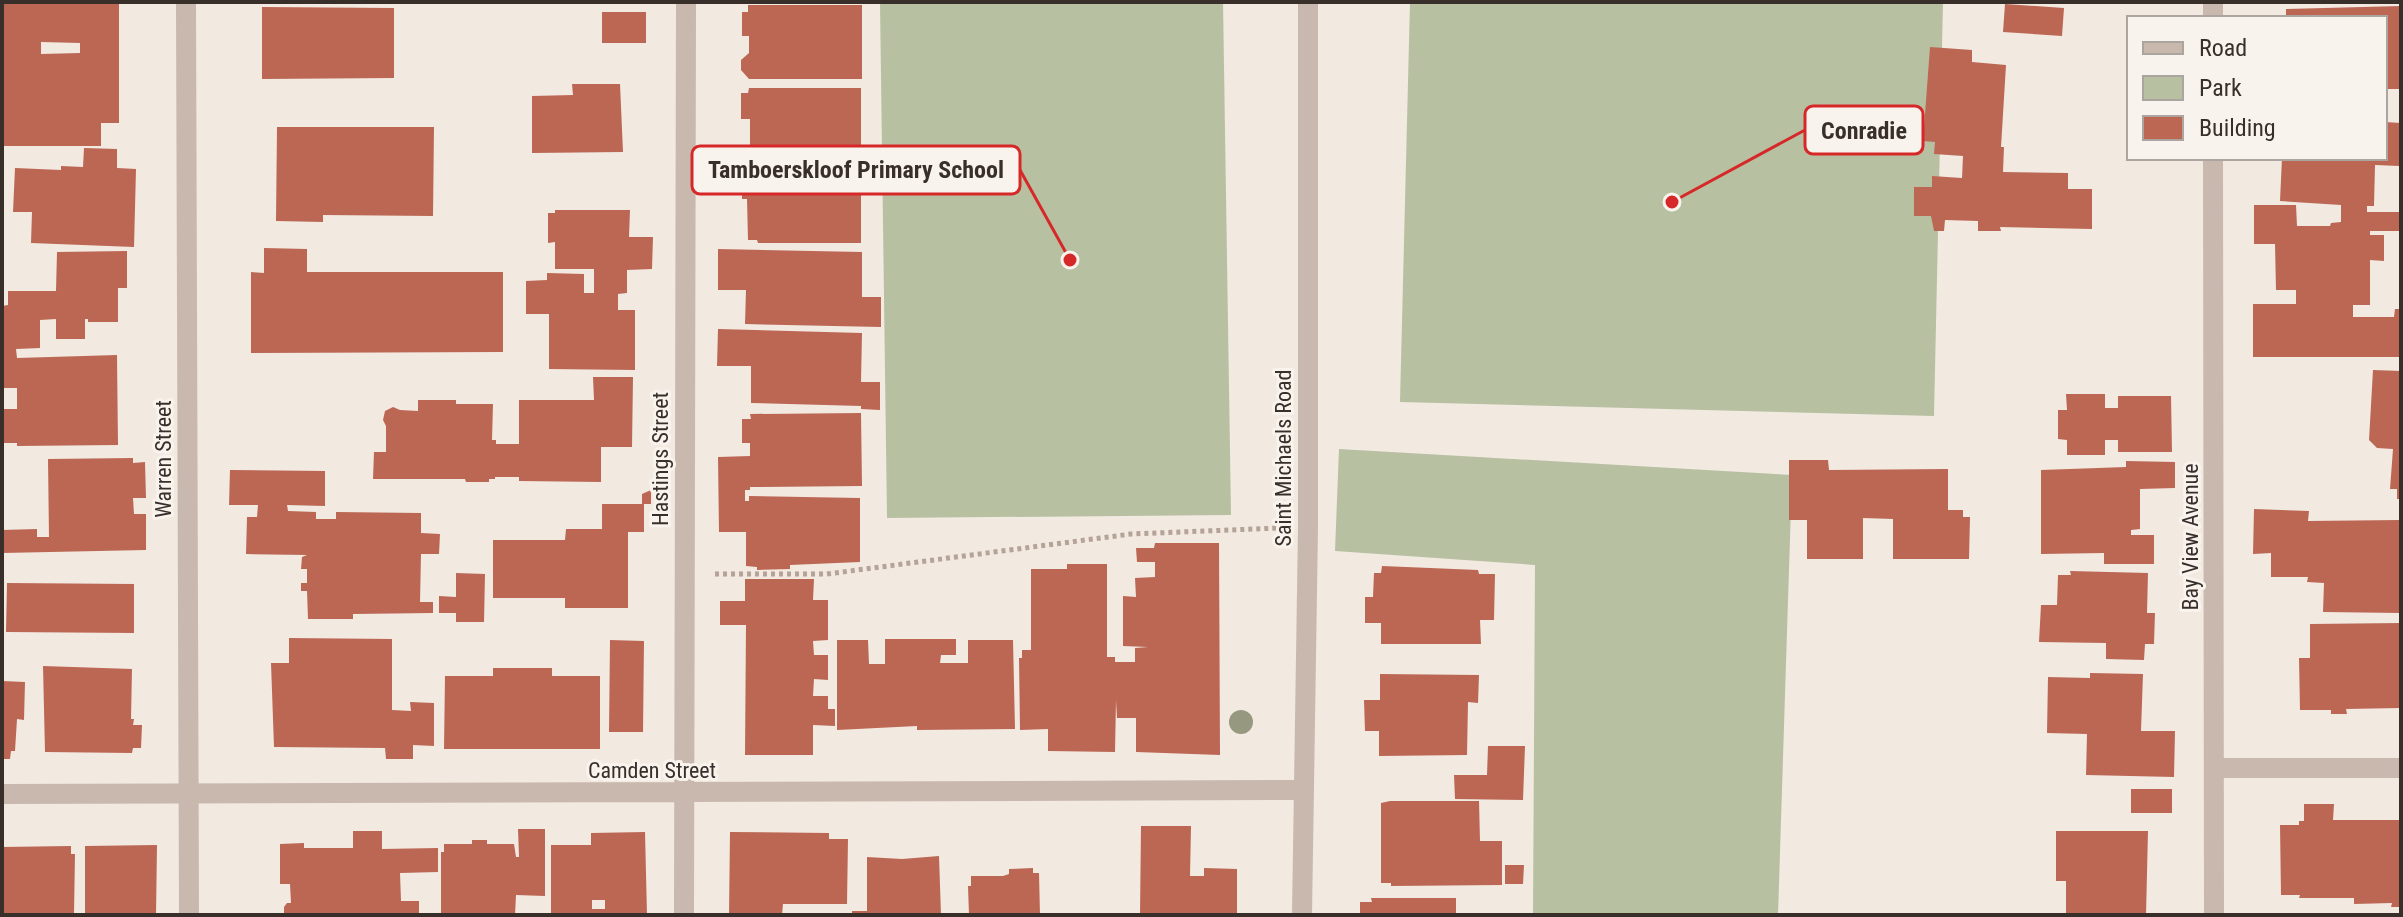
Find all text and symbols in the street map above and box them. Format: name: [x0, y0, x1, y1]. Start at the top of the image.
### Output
legend: [2127, 16, 2387, 160]
text: Road: [2199, 34, 2247, 62]
text: Park: [2199, 74, 2242, 102]
callout: Conradie: [1805, 106, 1923, 154]
text: Building: [2199, 114, 2276, 142]
text: Conradie: [1821, 117, 1907, 145]
callout: Tamboerskloof Primary School: [692, 146, 1020, 194]
text: Tamboerskloof Primary School: [708, 156, 1004, 184]
street label: Saint Michaels Road: [1271, 370, 1296, 546]
street label: Hastings Street: [648, 392, 673, 526]
street label: Warren Street: [151, 400, 176, 518]
street label: Bay View Avenue: [2178, 464, 2203, 610]
street label: Camden Street: [588, 758, 716, 783]

